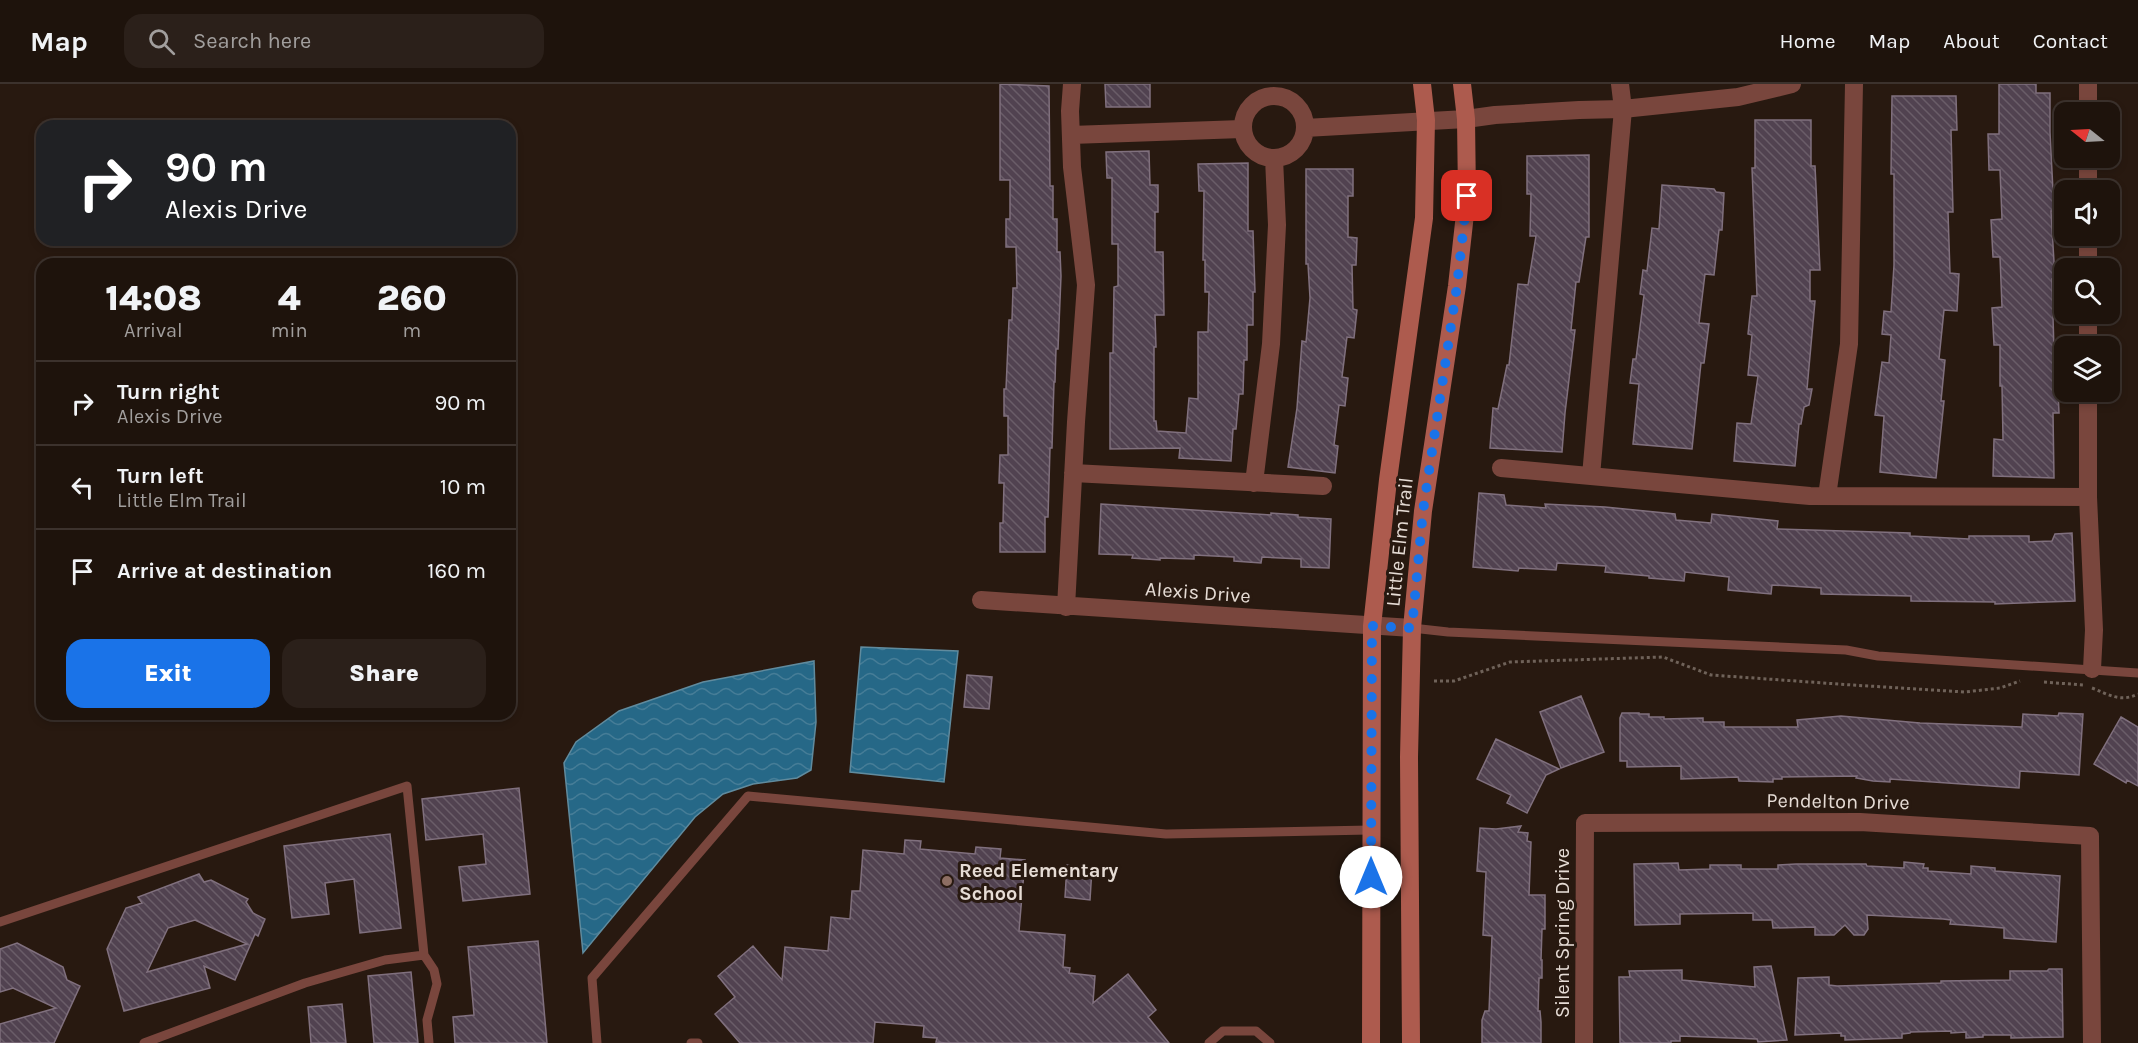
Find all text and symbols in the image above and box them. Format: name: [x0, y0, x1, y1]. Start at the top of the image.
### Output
search box: [124, 14, 544, 68]
text: Map: [30, 25, 88, 58]
icon: search: [145, 25, 178, 58]
text: Search here: [193, 28, 311, 54]
text: Home: [1780, 29, 1836, 53]
text: Map: [1869, 29, 1910, 53]
text: About: [1943, 29, 2000, 53]
text: Contact: [2033, 29, 2108, 53]
north arrow: [2054, 102, 2120, 168]
map controls: [2054, 102, 2120, 402]
text: 90 m: [165, 142, 268, 192]
icon: right: [66, 144, 144, 222]
pin: [1441, 170, 1492, 221]
icon: arrive: [1450, 179, 1483, 212]
button: sound: [2054, 180, 2120, 246]
text: Alexis Drive: [165, 193, 307, 225]
button: search: [2054, 258, 2120, 324]
text: 14:08: [105, 277, 202, 319]
text: 4: [278, 277, 301, 319]
text: 260: [377, 277, 447, 319]
text: Arrival: [124, 319, 183, 342]
text: min: [271, 319, 308, 342]
text: m: [402, 319, 421, 342]
button: layers: [2054, 336, 2120, 402]
text: Turn right: [117, 379, 220, 405]
icon: right: [66, 387, 99, 420]
text: 90 m: [434, 390, 486, 416]
text: Alexis Drive: [117, 405, 223, 428]
text: Turn left: [117, 463, 204, 489]
icon: left: [66, 471, 99, 504]
text: 10 m: [440, 474, 486, 500]
street label: Little Elm Trail: [1381, 476, 1418, 608]
text: Little Elm Trail: [117, 489, 247, 512]
icon: arrive: [66, 555, 99, 588]
text: Arrive at destination: [117, 558, 332, 584]
text: 160 m: [427, 558, 486, 584]
street label: Alexis Drive: [1145, 577, 1251, 608]
button: Exit: [66, 639, 270, 708]
button: Share: [282, 639, 486, 708]
street label: Pendelton Drive: [1766, 789, 1910, 814]
position arrow: [1339, 845, 1403, 909]
street label: Silent Spring Drive: [1551, 848, 1574, 1018]
place label: Reed Elementary School: [959, 859, 1118, 905]
marker: Reed Elementary School: [940, 874, 954, 888]

